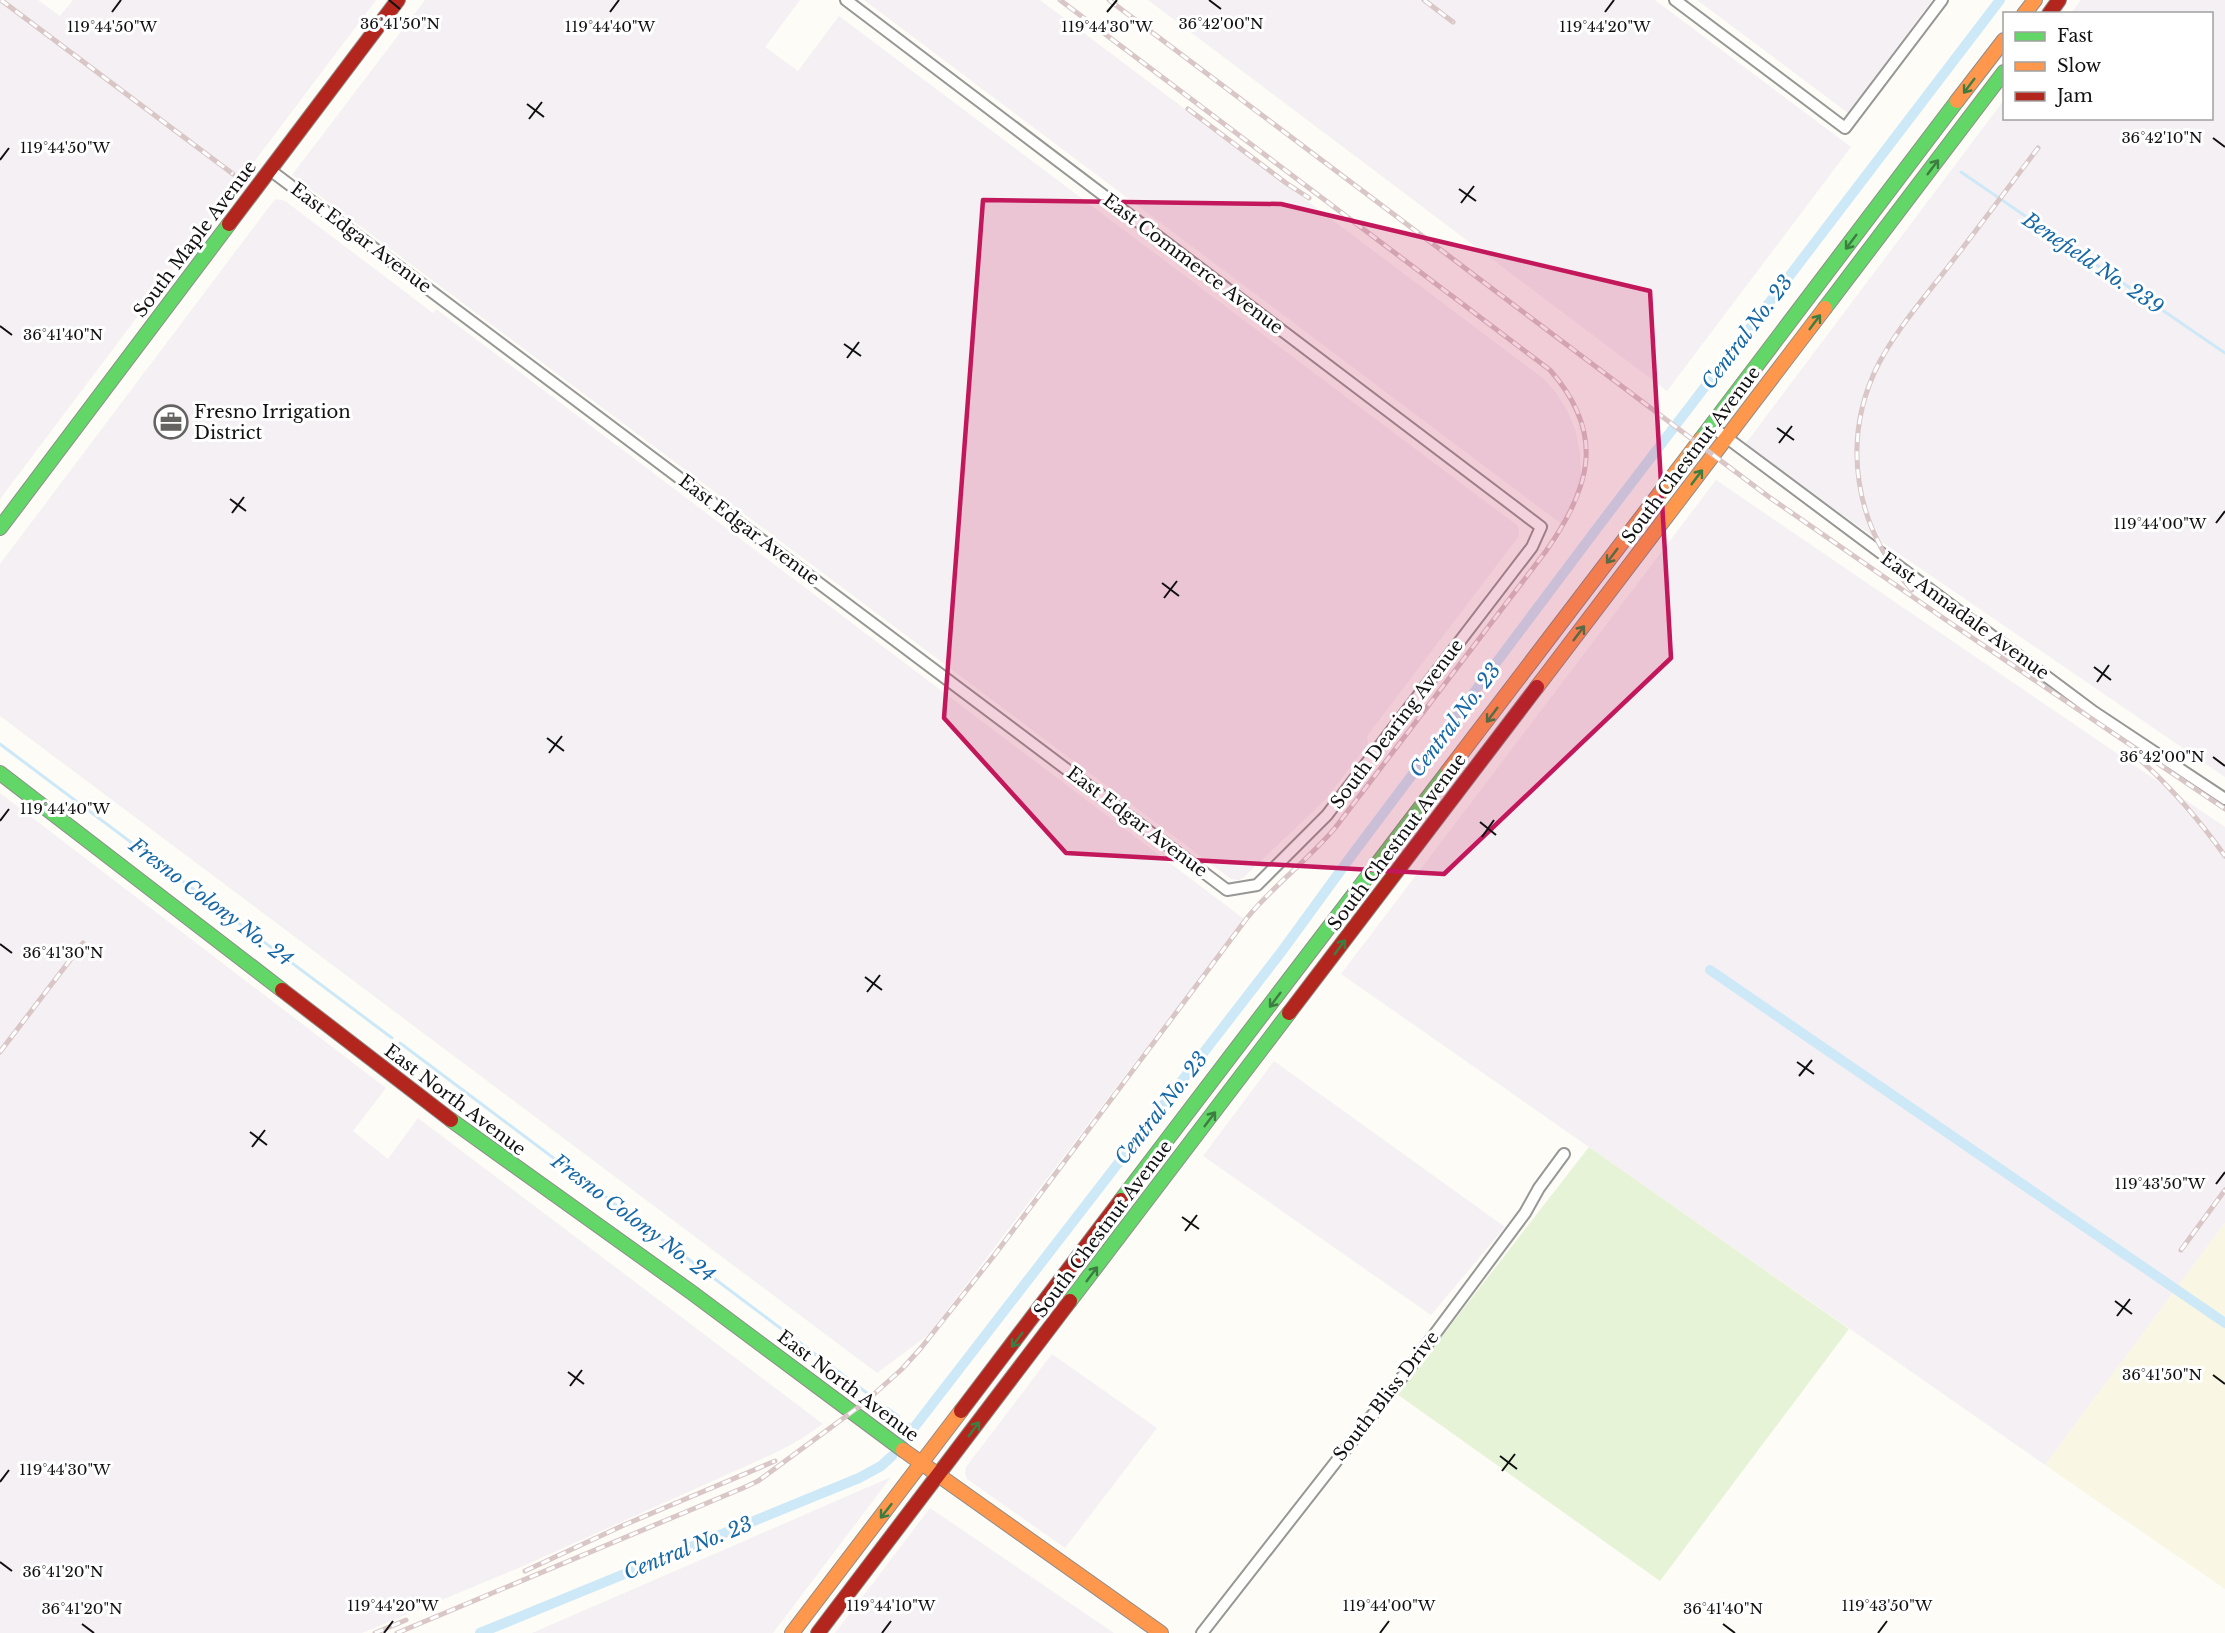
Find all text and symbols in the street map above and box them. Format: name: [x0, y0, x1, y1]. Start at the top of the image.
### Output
legend: [2003, 12, 2213, 120]
text: 36°41'50"N: [360, 14, 440, 33]
text: 36°42'00"N: [1178, 14, 1264, 33]
text: 119°44'50"W: [67, 17, 157, 36]
text: 119°44'40"W: [565, 17, 655, 36]
text: 119°44'30"W: [1061, 17, 1153, 36]
text: 119°44'20"W: [1559, 17, 1651, 36]
text: Fast: [2057, 25, 2094, 47]
text: Slow: [2057, 55, 2102, 77]
one-way arrow: [1963, 78, 1975, 94]
text: Jam: [2055, 85, 2093, 107]
text: 36°42'10"N: [2121, 128, 2203, 147]
text: 119°44'50"W: [20, 138, 110, 157]
street label: South Maple Avenue: [129, 156, 261, 322]
one-way arrow: [1926, 159, 1939, 175]
street label: East Edgar Avenue: [286, 178, 436, 298]
street label: East Commerce Avenue: [1099, 189, 1287, 339]
water label: Benefield No. 239: [2017, 207, 2168, 319]
one-way arrow: [1845, 233, 1858, 249]
water label: Central No. 23: [1696, 270, 1798, 394]
one-way arrow: [1808, 315, 1821, 331]
text: 36°41'40"N: [23, 325, 103, 344]
street label: South Chestnut Avenue: [1617, 362, 1765, 548]
place label: Fresno Irrigation District: [194, 401, 351, 444]
office icon: Fresno Irrigation District: [153, 404, 189, 440]
street label: East Edgar Avenue: [674, 470, 824, 590]
one-way arrow: [1690, 470, 1703, 486]
text: 119°44'00"W: [2114, 514, 2207, 533]
one-way arrow: [1606, 548, 1618, 564]
street label: East Annadale Avenue: [1877, 548, 2053, 684]
one-way arrow: [1572, 625, 1585, 641]
street label: South Dearing Avenue: [1326, 635, 1468, 813]
water label: Central No. 23: [1404, 658, 1506, 782]
one-way arrow: [1485, 706, 1498, 722]
text: 36°42'00"N: [2119, 747, 2205, 766]
street label: South Chestnut Avenue: [1323, 749, 1471, 935]
street label: East Edgar Avenue: [1062, 762, 1212, 882]
text: 119°44'40"W: [20, 799, 110, 818]
water label: Fresno Colony No. 24: [124, 832, 297, 971]
one-way arrow: [1334, 939, 1346, 955]
text: 36°41'30"N: [22, 943, 104, 962]
one-way arrow: [1268, 992, 1281, 1008]
street label: East North Avenue: [380, 1040, 530, 1160]
water label: Central No. 23: [1110, 1047, 1212, 1169]
one-way arrow: [1203, 1111, 1216, 1127]
street label: South Chestnut Avenue: [1029, 1136, 1177, 1322]
water label: Fresno Colony No. 24: [546, 1148, 719, 1287]
text: 119°43'50"W: [2115, 1174, 2206, 1193]
one-way arrow: [1085, 1266, 1098, 1282]
street label: East North Avenue: [773, 1326, 923, 1446]
street label: South Bliss Drive: [1329, 1327, 1443, 1465]
one-way arrow: [1011, 1331, 1023, 1347]
text: 36°41'50"N: [2122, 1365, 2202, 1384]
one-way arrow: [967, 1422, 980, 1438]
text: 119°44'30"W: [19, 1460, 111, 1479]
one-way arrow: [880, 1502, 893, 1518]
water label: Central No. 23: [620, 1511, 756, 1585]
text: 36°41'20"N: [22, 1562, 104, 1581]
text: 119°44'20"W: [347, 1596, 439, 1615]
text: 119°44'10"W: [847, 1596, 936, 1615]
text: 119°44'00"W: [1343, 1596, 1436, 1615]
text: 119°43'50"W: [1842, 1596, 1933, 1615]
text: 36°41'20"N: [41, 1599, 123, 1618]
text: 36°41'40"N: [1683, 1599, 1763, 1618]

